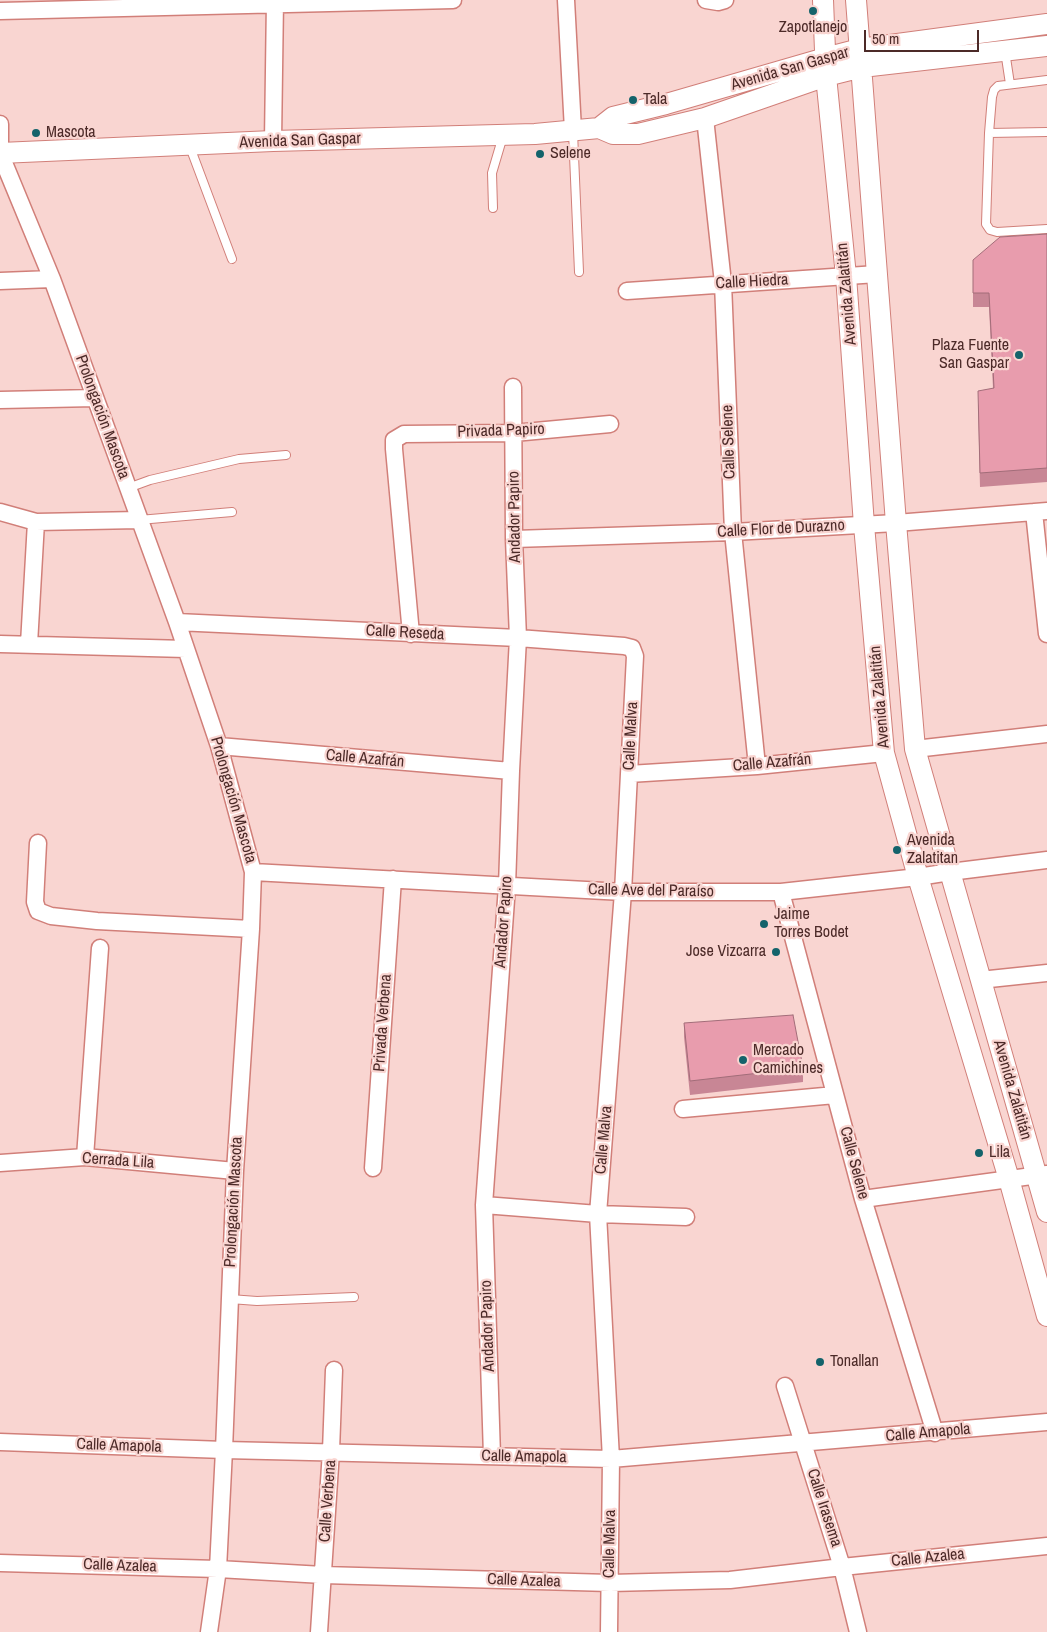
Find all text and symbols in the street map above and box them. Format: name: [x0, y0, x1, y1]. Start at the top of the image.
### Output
marker: Zapotlanejo: [807, 5, 819, 17]
place label: Zapotlanejo: [779, 18, 847, 38]
scale bar: [867, 20, 982, 52]
text: 50 m: [872, 28, 899, 49]
street label: Avenida San Gaspar: [729, 43, 851, 95]
place label: Tala: [643, 90, 667, 110]
marker: Tala: [627, 94, 639, 106]
place label: Mascota: [46, 123, 96, 143]
marker: Mascota: [30, 127, 42, 139]
street label: Avenida San Gaspar: [239, 129, 361, 153]
place label: Selene: [550, 144, 591, 164]
marker: Selene: [534, 148, 546, 160]
street label: Avenida Zalatitán: [833, 242, 861, 346]
street label: Calle Hiedra: [715, 271, 789, 293]
place label: Plaza Fuente San Gaspar: [932, 336, 1009, 374]
marker: Plaza Fuente San Gaspar: [1013, 349, 1025, 361]
street label: Prolongación Mascota: [71, 352, 133, 482]
street label: Calle Selene: [718, 404, 740, 480]
street label: Privada Papiro: [457, 420, 545, 442]
street label: Andador Papiro: [505, 471, 525, 563]
street label: Calle Flor de Durazno: [717, 516, 845, 542]
street label: Calle Reseda: [365, 621, 445, 645]
street label: Avenida Zalatitán: [866, 645, 894, 749]
street label: Calle Malva: [620, 701, 642, 771]
street label: Prolongación Mascota: [206, 735, 260, 865]
street label: Calle Azafrán: [325, 746, 405, 772]
street label: Calle Azafrán: [732, 750, 812, 776]
place label: Avenida Zalatitan: [907, 831, 958, 869]
marker: Avenida Zalatitan: [891, 844, 903, 856]
street label: Andador Papiro: [491, 875, 517, 969]
street label: Calle Ave del Paraíso: [588, 880, 714, 902]
place label: Jaime Torres Bodet: [774, 905, 848, 943]
marker: Jaime Torres Bodet: [758, 918, 770, 930]
place label: Jose Vizcarra: [686, 942, 766, 962]
marker: Jose Vizcarra: [770, 946, 782, 958]
street label: Privada Verbena: [370, 974, 396, 1072]
street label: Avenida Zalatitán: [989, 1038, 1035, 1142]
place label: Mercado Camichines: [753, 1041, 823, 1079]
marker: Mercado Camichines: [737, 1054, 749, 1066]
street label: Calle Malva: [591, 1105, 617, 1175]
street label: Calle Selene: [835, 1125, 873, 1201]
street label: Prolongación Mascota: [221, 1136, 247, 1268]
place label: Lila: [989, 1143, 1010, 1163]
marker: Lila: [973, 1147, 985, 1159]
street label: Cerrada Lila: [81, 1149, 155, 1173]
street label: Andador Papiro: [477, 1280, 499, 1372]
place label: Tonallan: [830, 1352, 879, 1372]
marker: Tonallan: [814, 1356, 826, 1368]
street label: Calle Amapola: [885, 1420, 971, 1446]
street label: Calle Amapola: [76, 1435, 162, 1457]
street label: Calle Amapola: [481, 1447, 567, 1467]
street label: Calle Verbena: [316, 1459, 340, 1543]
street label: Calle Irasema: [802, 1467, 846, 1549]
street label: Calle Malva: [600, 1510, 620, 1578]
street label: Calle Azalea: [890, 1545, 966, 1571]
street label: Calle Azalea: [83, 1555, 157, 1577]
street label: Calle Azalea: [487, 1570, 561, 1592]

